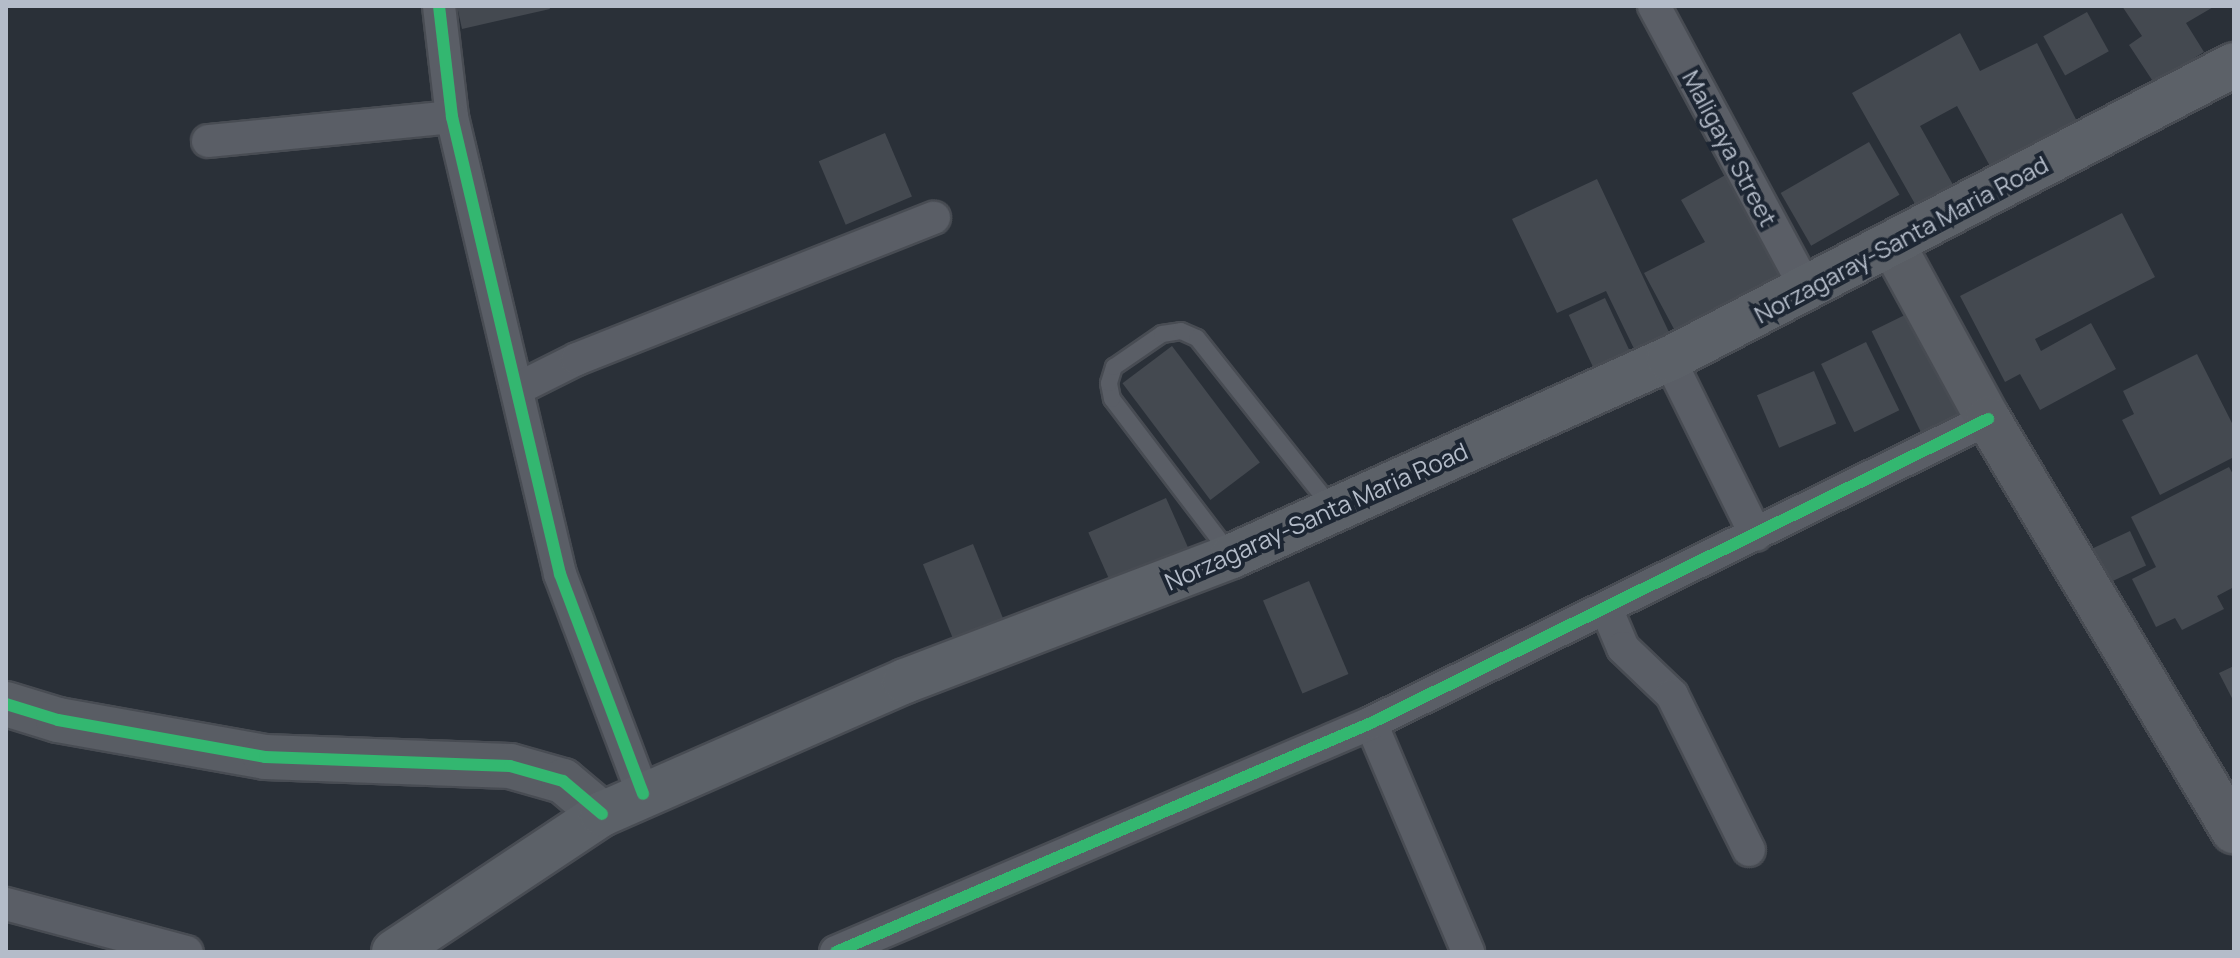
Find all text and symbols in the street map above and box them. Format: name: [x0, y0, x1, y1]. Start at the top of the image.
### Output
street label: Maligaya Street: [1677, 65, 1783, 231]
street label: Norzagaray-Santa Maria Road: [1749, 149, 2053, 329]
street label: Norzagaray-Santa Maria Road: [1160, 436, 1472, 596]

